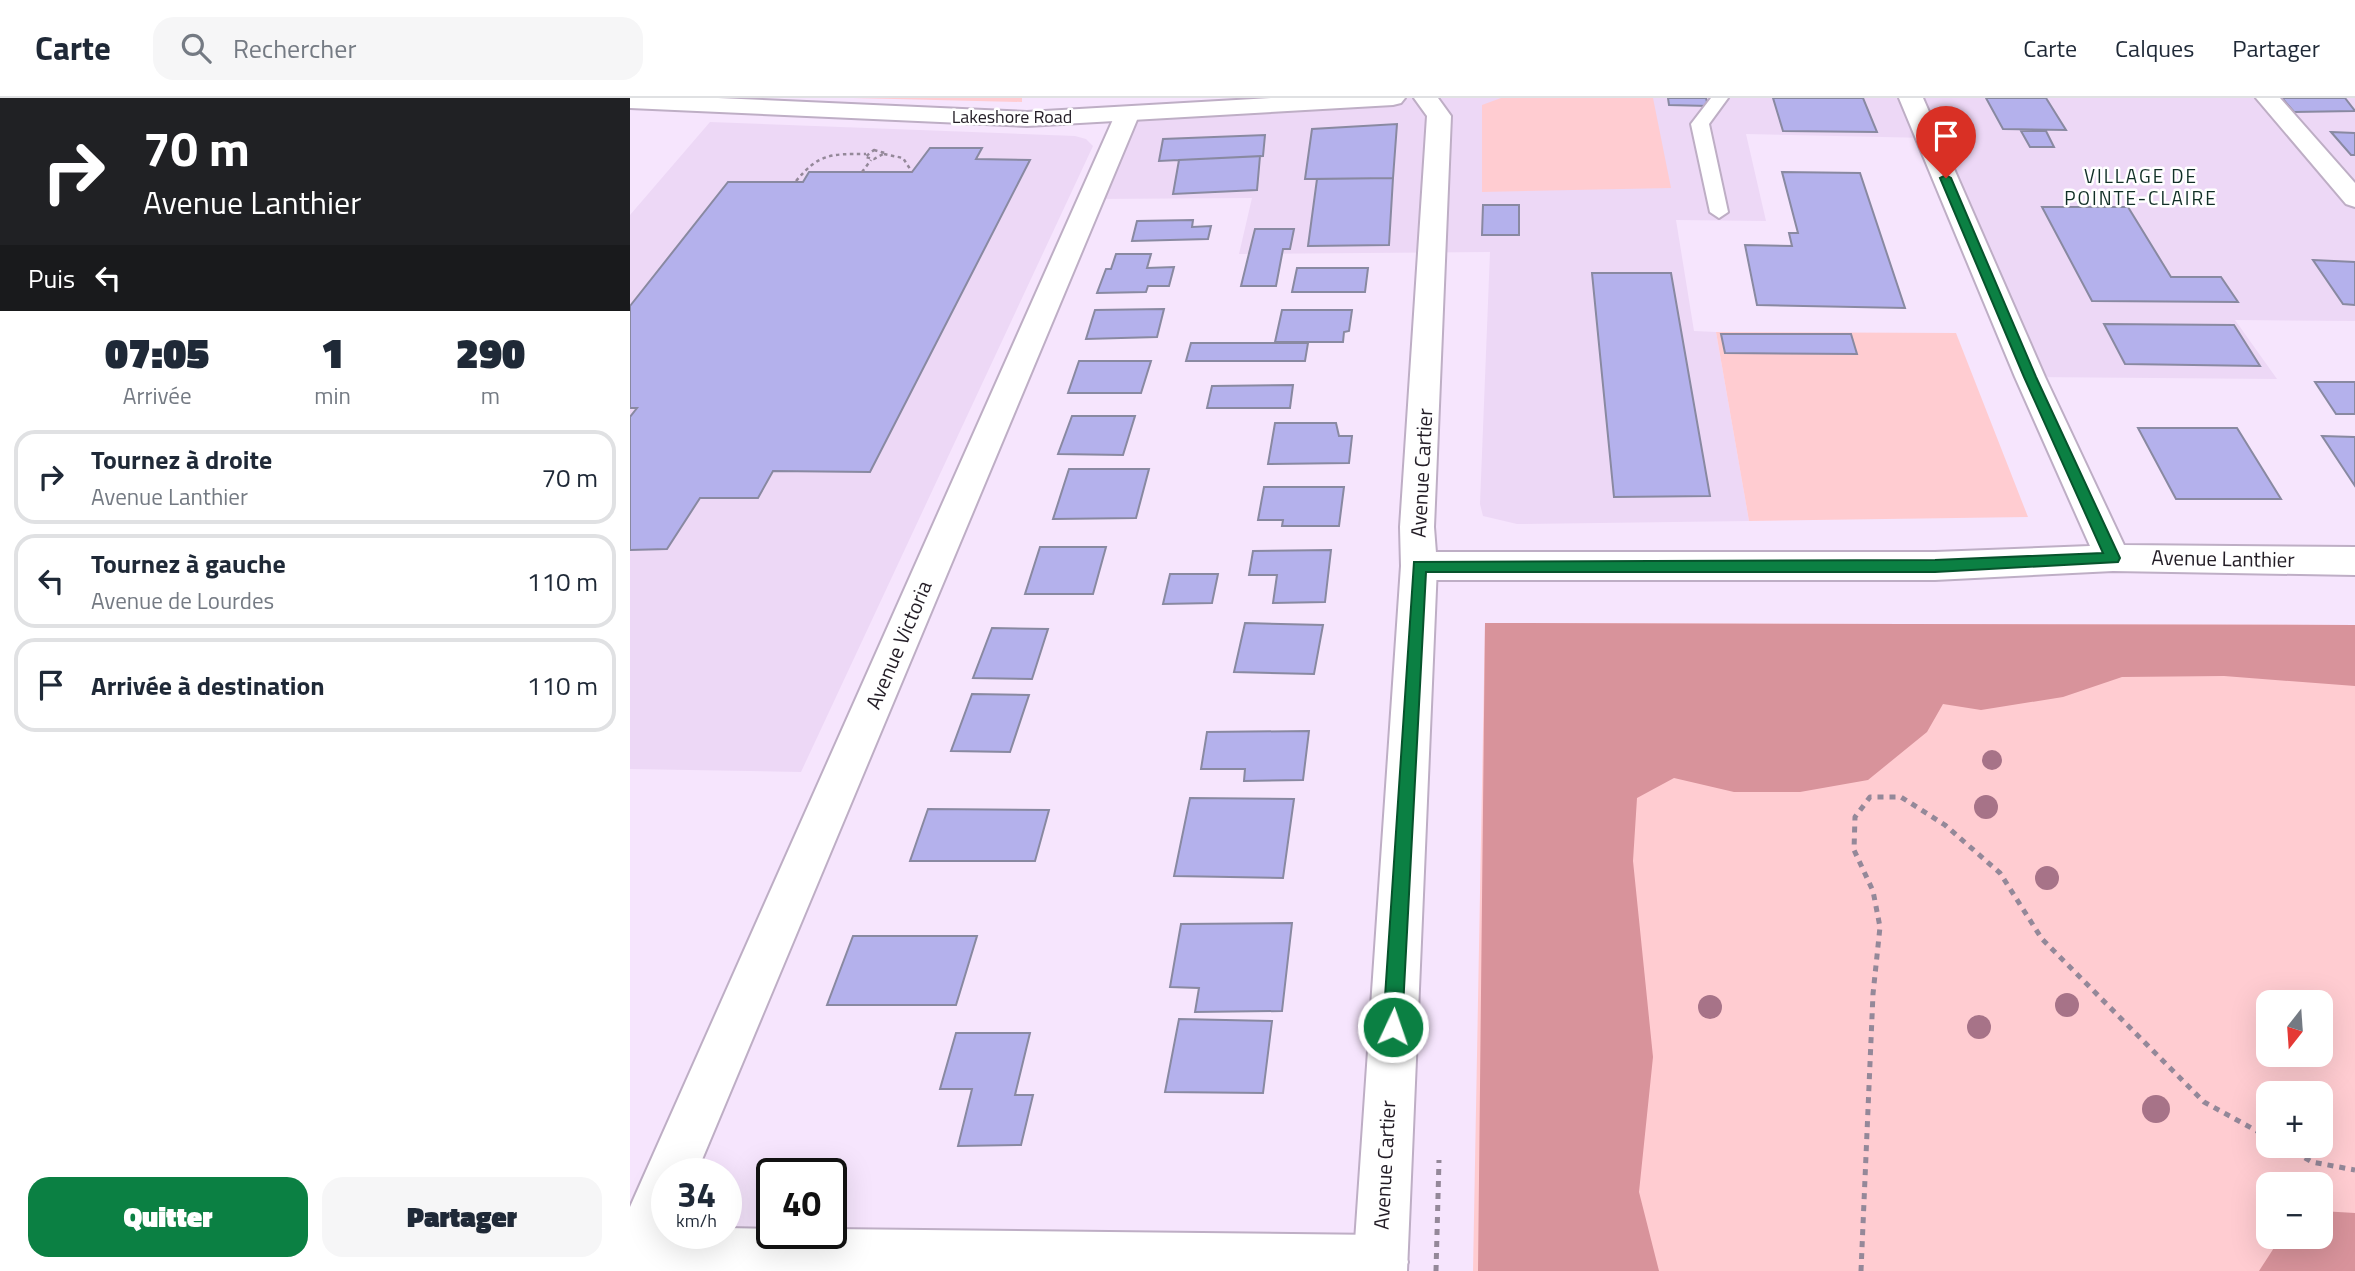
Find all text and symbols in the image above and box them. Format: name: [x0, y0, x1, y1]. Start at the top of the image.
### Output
search box: [153, 17, 643, 80]
text: Carte: [35, 23, 111, 73]
icon: search: [177, 29, 215, 67]
text: Rechercher: [233, 29, 356, 68]
text: Carte: [2023, 30, 2077, 66]
text: Calques: [2115, 30, 2194, 66]
text: Partager: [2232, 30, 2320, 66]
street label: Lakeshore Road: [952, 103, 1072, 130]
pin: [1916, 106, 1976, 178]
text: 70 m: [143, 110, 250, 185]
icon: arrive: [1927, 117, 1965, 155]
icon: right: [28, 126, 119, 217]
district label: VILLAGE DE POINTE-CLAIRE: [2064, 161, 2218, 212]
text: Avenue Lanthier: [143, 178, 361, 226]
text: Puis: [28, 259, 75, 298]
icon: left: [89, 259, 127, 297]
text: 07:05: [105, 320, 209, 384]
text: 1: [321, 320, 344, 384]
text: 290: [456, 320, 525, 384]
text: Arrivée: [123, 378, 192, 413]
text: min: [314, 378, 351, 413]
text: m: [481, 378, 500, 413]
street label: Avenue Cartier: [1402, 408, 1440, 538]
text: Tournez à droite: [91, 440, 272, 479]
icon: right: [32, 458, 70, 496]
text: 70 m: [541, 458, 598, 497]
text: Avenue Lanthier: [91, 479, 248, 514]
street label: Avenue Lanthier: [2151, 541, 2295, 575]
text: Tournez à gauche: [91, 544, 286, 583]
icon: left: [32, 562, 70, 600]
text: 110 m: [527, 562, 598, 601]
street label: Avenue Victoria: [857, 575, 940, 714]
text: Avenue de Lourdes: [91, 583, 274, 618]
icon: arrive: [32, 666, 70, 704]
text: Arrivée à destination: [91, 666, 325, 705]
text: 110 m: [527, 666, 598, 705]
position arrow: [1356, 990, 1430, 1064]
north arrow: [2256, 990, 2333, 1068]
map controls: [2256, 990, 2333, 1249]
button: +: [2256, 1081, 2333, 1158]
street label: Avenue Cartier: [1365, 1100, 1403, 1230]
speed limit sign: 40: [756, 1158, 847, 1249]
text: 34: [677, 1167, 716, 1221]
button: −: [2256, 1172, 2333, 1249]
button: Quitter: [28, 1177, 308, 1257]
button: Partager: [322, 1177, 602, 1257]
text: km/h: [676, 1207, 717, 1234]

